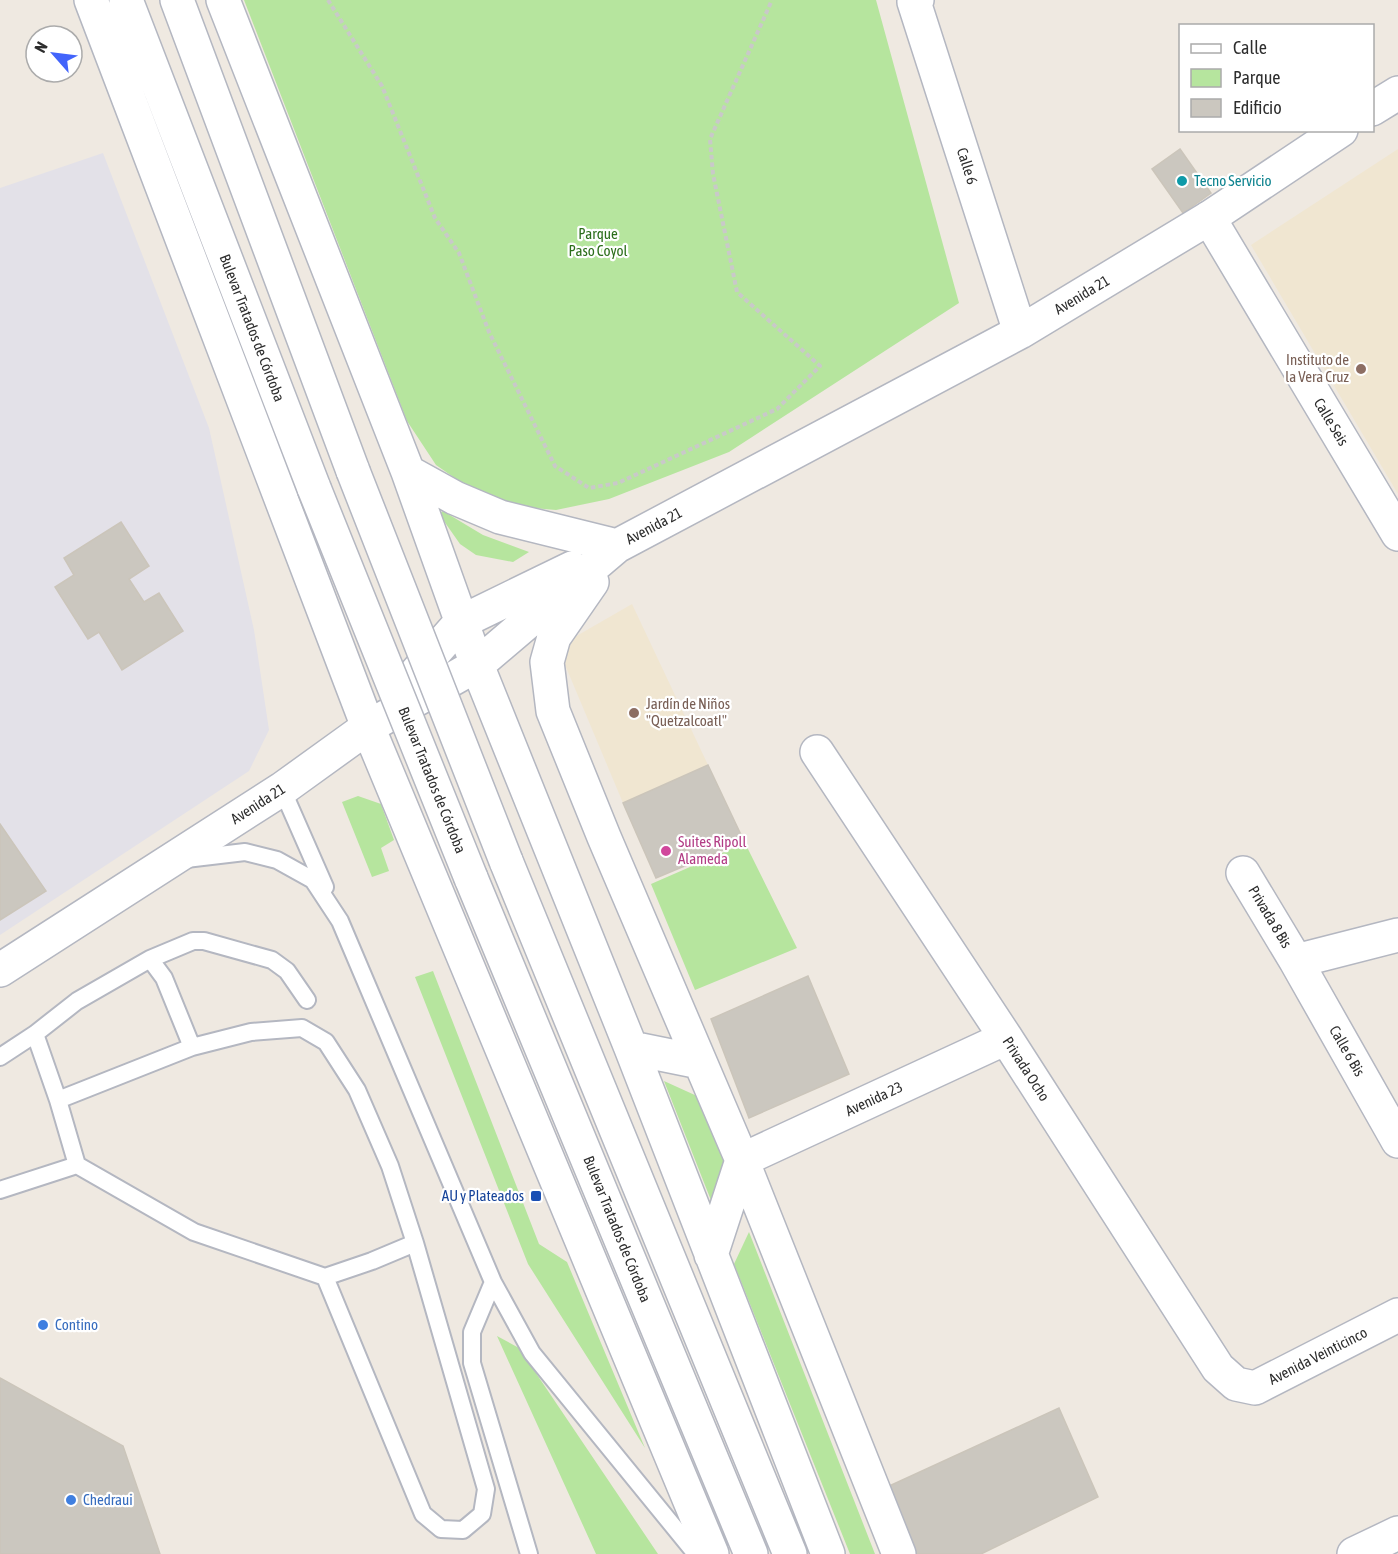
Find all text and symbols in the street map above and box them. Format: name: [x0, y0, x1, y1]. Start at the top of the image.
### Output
north arrow: [24, 24, 84, 84]
legend: [1179, 24, 1374, 132]
text: Calle: [1233, 37, 1267, 58]
text: N: [31, 39, 51, 55]
text: Parque: [1233, 67, 1281, 88]
text: Edificio: [1233, 97, 1282, 118]
street label: Calle 6: [954, 145, 981, 186]
place label: Tecno Servicio: [1194, 172, 1272, 189]
marker: Tecno Servicio: [1175, 174, 1189, 188]
park label: Parque Paso Coyol: [568, 225, 628, 259]
street label: Bulevar Tratados de Córdoba: [217, 252, 288, 404]
street label: Avenida 21: [1051, 272, 1112, 318]
place label: Instituto de la Vera Cruz: [1285, 351, 1350, 385]
marker: Instituto de la Vera Cruz: [1354, 362, 1368, 376]
street label: Calle Seis: [1311, 395, 1352, 449]
street label: Avenida 21: [623, 504, 685, 547]
place label: Jardín de Niños "Quetzalcoatl": [646, 695, 730, 729]
street label: Bulevar Tratados de Córdoba: [395, 704, 470, 856]
marker: Jardín de Niños "Quetzalcoatl": [627, 706, 641, 720]
street label: Avenida 21: [227, 780, 288, 827]
place label: Suites Ripoll Alameda: [678, 833, 746, 867]
marker: Suites Ripoll Alameda: [659, 844, 673, 858]
street label: Privada 8 Bis: [1245, 883, 1296, 951]
street label: Calle 6 Bis: [1326, 1023, 1369, 1079]
street label: Privada Ocho: [999, 1033, 1053, 1104]
street label: Avenida 23: [842, 1078, 905, 1119]
street label: Bulevar Tratados de Córdoba: [580, 1153, 655, 1305]
place label: AU y Plateados: [442, 1187, 524, 1204]
marker: AU y Plateados: [529, 1189, 543, 1203]
place label: Contino: [55, 1316, 98, 1333]
marker: Contino: [36, 1318, 50, 1332]
street label: Avenida Veinticinco: [1266, 1323, 1370, 1388]
place label: Chedraui: [83, 1491, 133, 1508]
marker: Chedraui: [64, 1493, 78, 1507]

